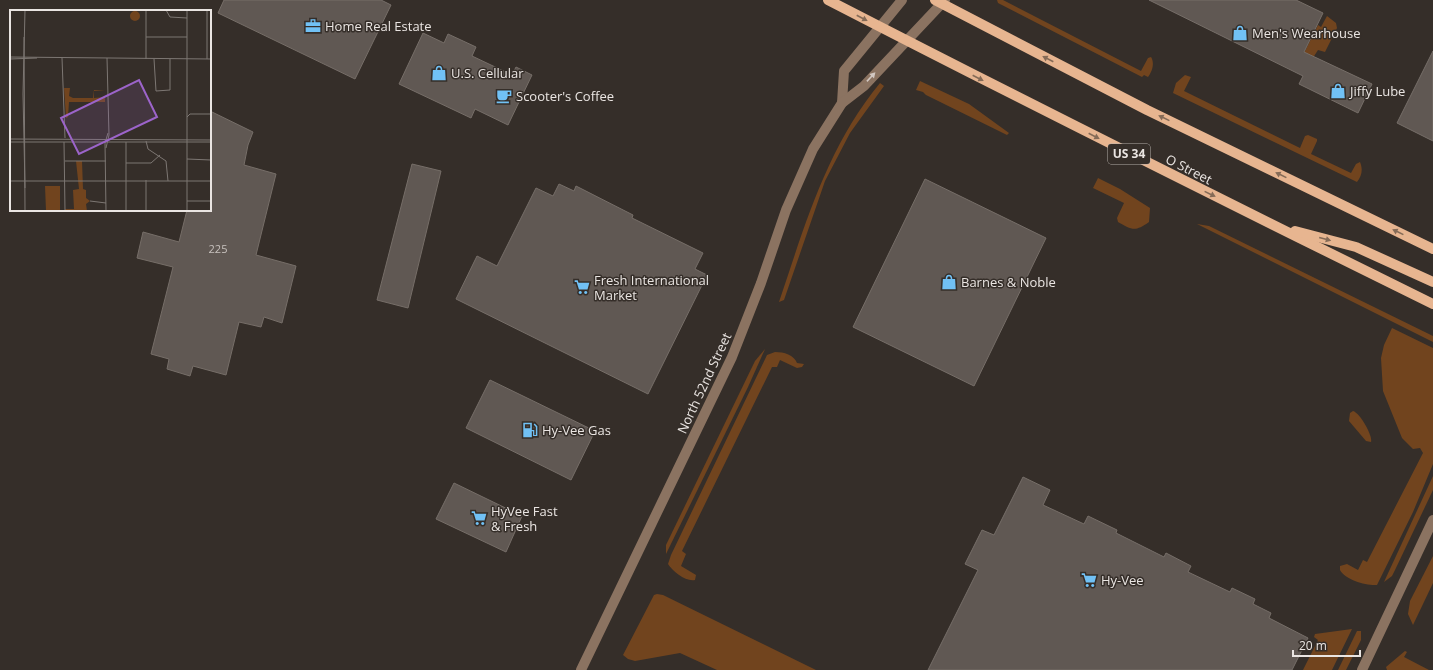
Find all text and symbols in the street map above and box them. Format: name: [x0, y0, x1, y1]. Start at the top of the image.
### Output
inset map: [10, 10, 211, 211]
one-way arrow: [856, 15, 868, 21]
office icon: Home Real Estate: [304, 17, 322, 35]
place label: Home Real Estate: [325, 17, 432, 35]
shop icon: Men's Wearhouse: [1231, 24, 1249, 42]
place label: Men's Wearhouse: [1252, 24, 1361, 42]
one-way arrow: [1043, 56, 1054, 62]
shop icon: U.S. Cellular: [430, 64, 448, 82]
place label: U.S. Cellular: [451, 64, 524, 82]
one-way arrow: [866, 73, 875, 82]
one-way arrow: [972, 75, 983, 81]
shop icon: Jiffy Lube: [1329, 82, 1347, 100]
place label: Jiffy Lube: [1348, 82, 1405, 100]
cafe icon: Scooter's Coffee: [495, 87, 513, 105]
place label: Scooter's Coffee: [516, 87, 614, 105]
one-way arrow: [1159, 115, 1170, 121]
one-way arrow: [1088, 133, 1099, 139]
road number: US 34: [1108, 144, 1150, 164]
street label: O Street: [1163, 150, 1216, 188]
one-way arrow: [1275, 172, 1287, 178]
one-way arrow: [1204, 191, 1216, 197]
one-way arrow: [1392, 229, 1404, 235]
one-way arrow: [1319, 236, 1331, 242]
house number: 225: [209, 241, 227, 256]
place label: Fresh International Market: [594, 271, 709, 304]
shop icon: Barnes & Noble: [940, 273, 958, 291]
place label: Barnes & Noble: [961, 273, 1056, 291]
supermarket icon: Fresh International Market: [573, 278, 591, 296]
street label: North 52nd Street: [673, 329, 735, 436]
fuel station icon: Hy-Vee Gas: [521, 421, 539, 439]
place label: Hy-Vee Gas: [542, 421, 611, 439]
place label: HyVee Fast & Fresh: [491, 502, 558, 535]
supermarket icon: HyVee Fast & Fresh: [470, 509, 488, 527]
supermarket icon: Hy-Vee: [1080, 571, 1098, 589]
place label: Hy-Vee: [1101, 571, 1144, 589]
scale bar: [1293, 632, 1360, 658]
text: 20 m: [1299, 637, 1327, 654]

